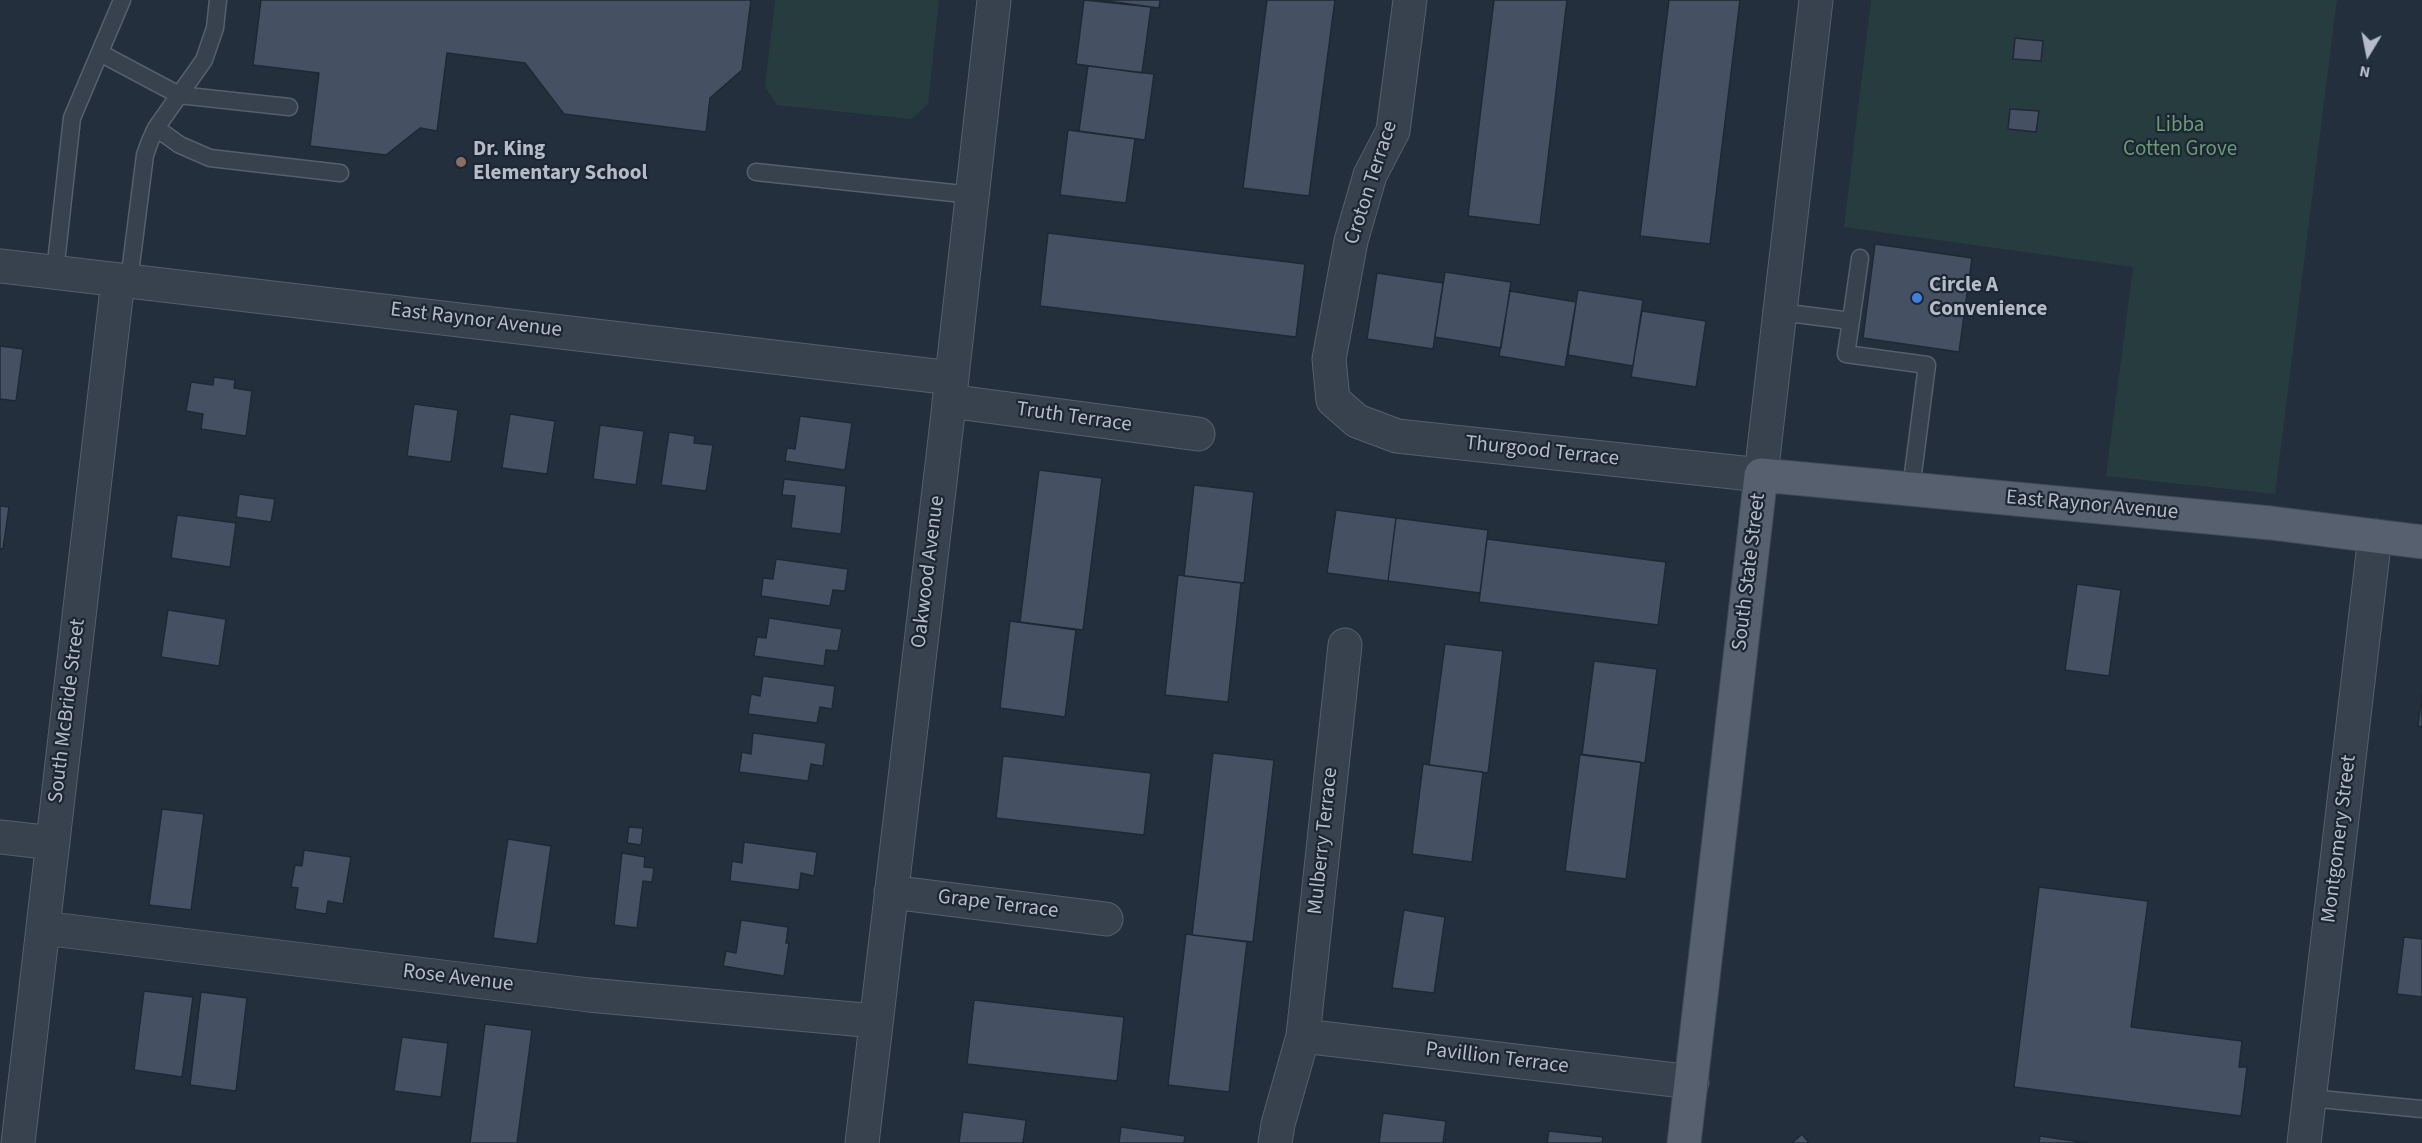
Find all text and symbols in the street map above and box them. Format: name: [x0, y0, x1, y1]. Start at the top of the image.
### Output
north arrow: [2338, 24, 2398, 84]
text: N: [2358, 60, 2372, 83]
park label: Libba Cotten Grove: [2123, 113, 2237, 163]
street label: Croton Terrace: [1340, 118, 1404, 248]
place label: Dr. King Elementary School: [473, 137, 647, 187]
marker: Dr. King Elementary School: [454, 155, 468, 169]
place label: Circle A Convenience: [1929, 273, 2047, 323]
marker: Circle A Convenience: [1910, 291, 1924, 305]
street label: East Raynor Avenue: [389, 298, 563, 344]
street label: Truth Terrace: [1015, 397, 1133, 439]
street label: Thurgood Terrace: [1464, 431, 1620, 473]
street label: East Raynor Avenue: [2005, 486, 2179, 526]
street label: South State Street: [1728, 492, 1772, 652]
street label: Oakwood Avenue: [907, 494, 951, 650]
street label: South McBride Street: [44, 618, 92, 804]
street label: Montgomery Street: [2317, 754, 2363, 924]
street label: Mulberry Terrace: [1304, 766, 1344, 916]
street label: Grape Terrace: [936, 885, 1060, 925]
street label: Rose Avenue: [401, 960, 515, 998]
street label: Pavillion Terrace: [1424, 1038, 1570, 1080]

